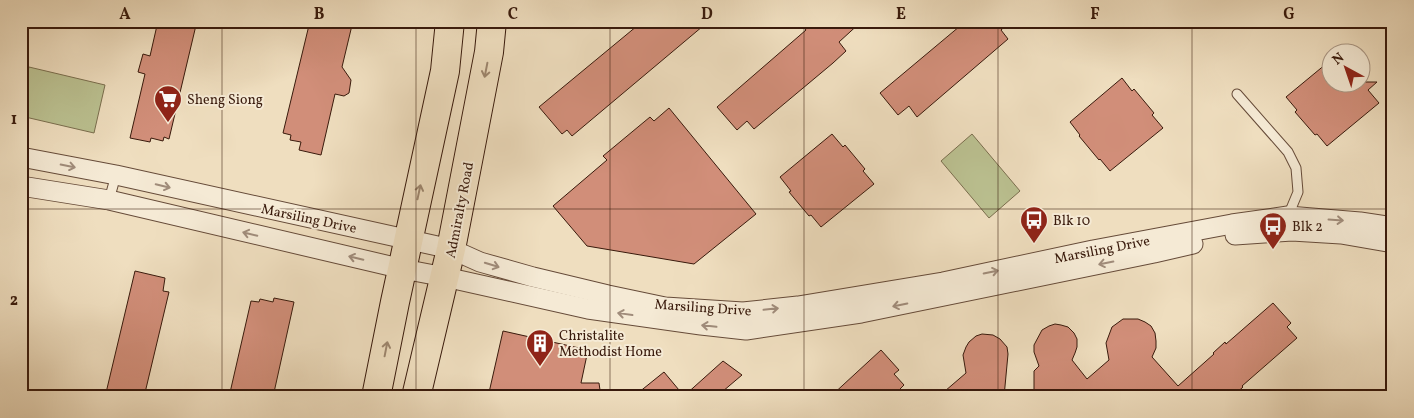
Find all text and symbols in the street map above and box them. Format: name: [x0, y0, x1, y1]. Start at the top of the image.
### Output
text: A: [119, 4, 131, 26]
text: B: [314, 4, 325, 26]
text: C: [508, 4, 518, 26]
text: D: [701, 4, 713, 26]
text: E: [896, 4, 906, 26]
text: F: [1090, 4, 1100, 26]
text: G: [1283, 4, 1295, 26]
north arrow: [1322, 42, 1372, 92]
text: N: [1329, 49, 1349, 70]
one-way arrow: [481, 61, 490, 77]
supermarket icon: Sheng Siong: [153, 84, 183, 123]
place label: Sheng Siong: [187, 91, 263, 110]
text: 1: [11, 109, 17, 131]
street label: Admiralty Road: [442, 160, 479, 260]
one-way arrow: [60, 162, 76, 172]
one-way arrow: [155, 182, 171, 191]
one-way arrow: [415, 185, 424, 201]
street label: Marsiling Drive: [259, 200, 358, 239]
bus stop icon: Blk 10: [1019, 205, 1049, 244]
bus stop icon: Blk 2: [1258, 211, 1288, 250]
place label: Blk 10: [1053, 212, 1090, 231]
one-way arrow: [1328, 215, 1344, 225]
place label: Blk 2: [1292, 218, 1323, 237]
one-way arrow: [243, 229, 259, 238]
street label: Marsiling Drive: [1053, 232, 1152, 269]
one-way arrow: [348, 253, 364, 263]
one-way arrow: [1099, 258, 1115, 268]
one-way arrow: [483, 261, 499, 271]
one-way arrow: [983, 267, 999, 276]
text: 2: [10, 290, 18, 312]
street label: Marsiling Drive: [654, 296, 752, 321]
one-way arrow: [892, 301, 908, 310]
one-way arrow: [762, 304, 778, 314]
one-way arrow: [617, 309, 633, 319]
one-way arrow: [702, 321, 718, 331]
place label: Christalite Methodist Home: [559, 327, 662, 362]
building icon: Christalite Methodist Home: [525, 328, 555, 367]
one-way arrow: [382, 341, 391, 357]

